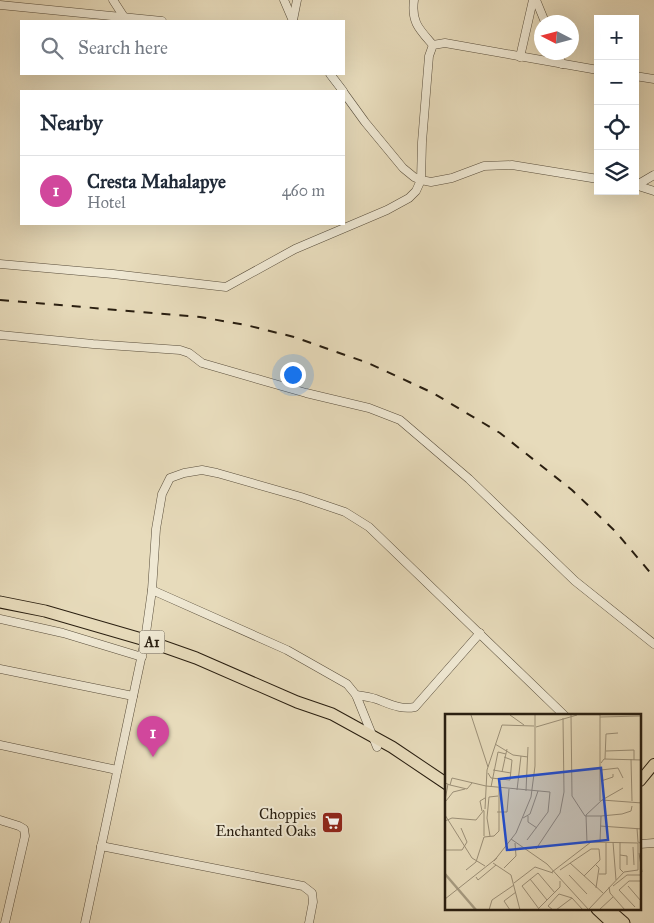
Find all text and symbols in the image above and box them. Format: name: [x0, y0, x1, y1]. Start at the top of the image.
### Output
north arrow: [534, 15, 579, 60]
map controls: [594, 15, 639, 195]
button: +: [594, 15, 639, 60]
search box: [20, 20, 345, 75]
icon: search: [38, 34, 66, 62]
text: Search here: [78, 36, 168, 59]
button: −: [594, 60, 639, 105]
button: locate: [594, 105, 639, 150]
text: Nearby: [40, 110, 103, 136]
button: layers: [594, 150, 639, 195]
text: Cresta Mahalapye: [87, 170, 226, 193]
text: 1: [53, 181, 59, 200]
text: 460 m: [282, 181, 325, 200]
text: Hotel: [87, 193, 125, 212]
your location: [280, 362, 306, 388]
road number: A1: [140, 630, 164, 654]
inset map: [445, 714, 642, 910]
pin: 1: [137, 716, 169, 757]
place label: Choppies Enchanted Oaks: [216, 805, 316, 840]
supermarket icon: Choppies Enchanted Oaks: [320, 811, 344, 835]

